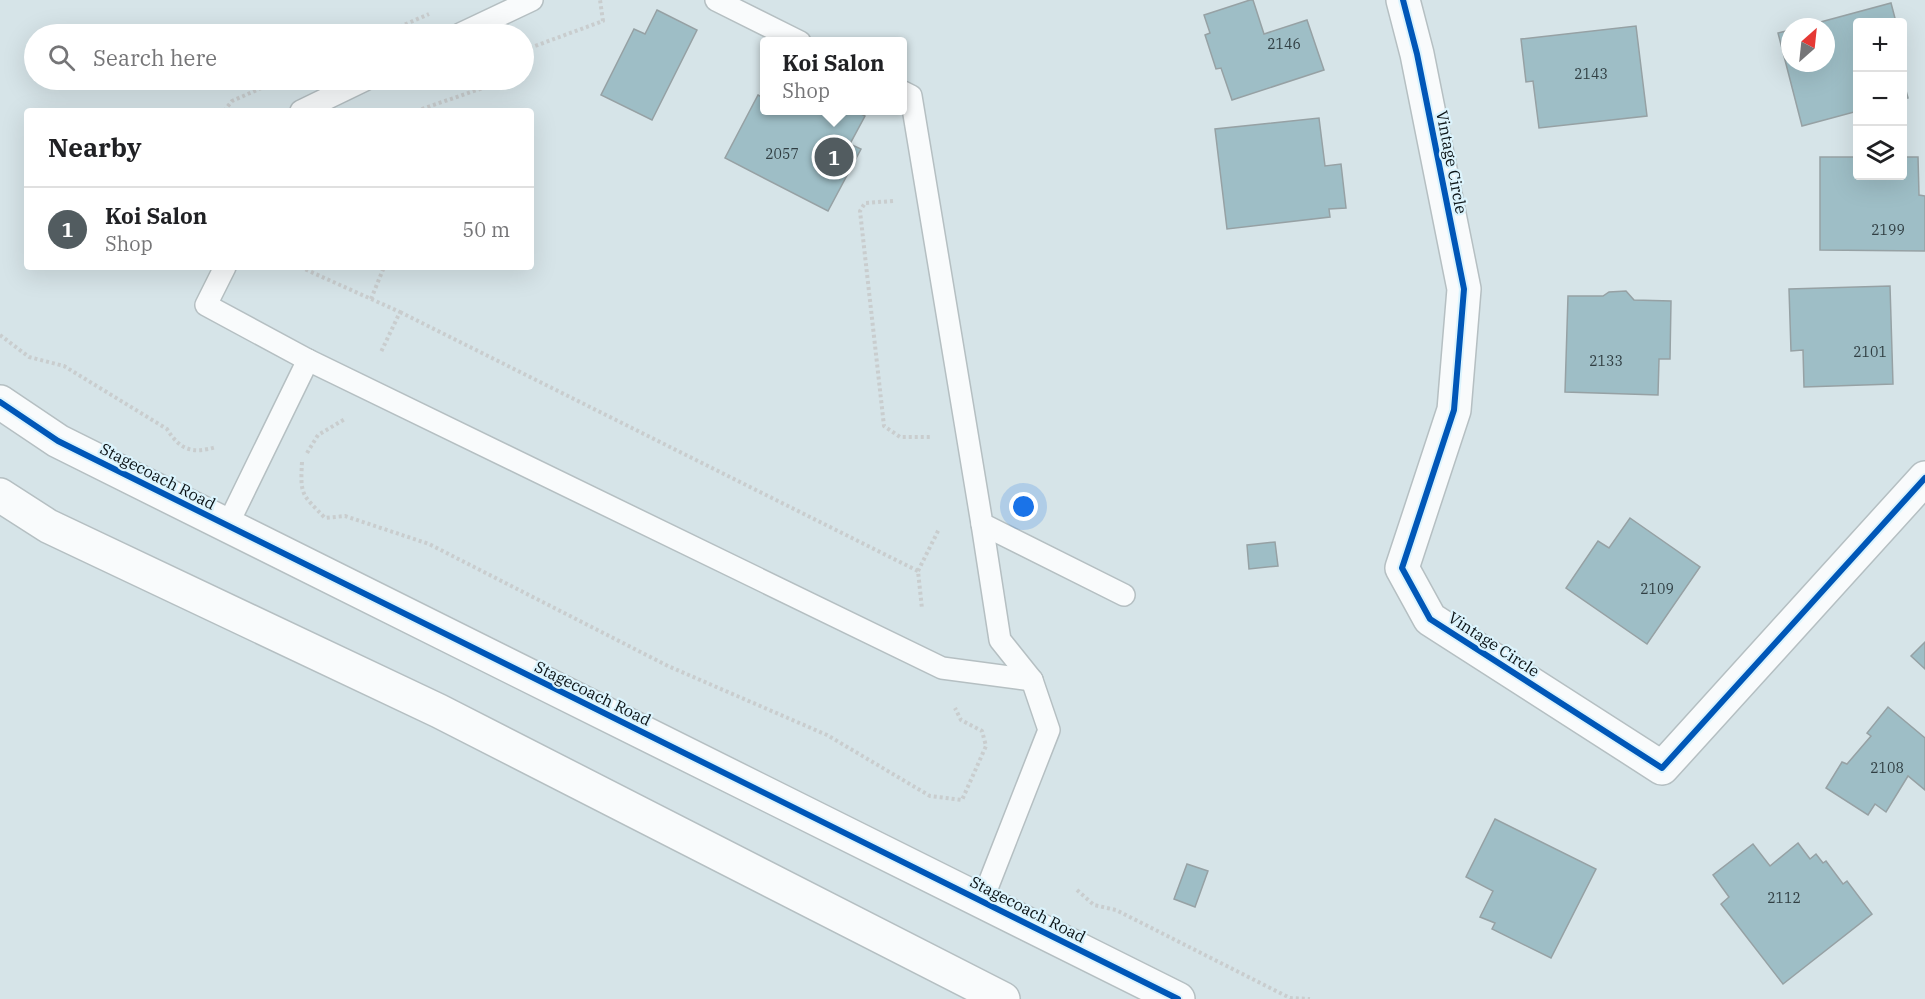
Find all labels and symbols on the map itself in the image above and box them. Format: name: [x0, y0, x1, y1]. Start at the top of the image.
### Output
north arrow: [1781, 18, 1835, 72]
house number: 2146: [1267, 35, 1301, 53]
house number: 2143: [1574, 65, 1608, 83]
street label: Vintage Circle: [1432, 109, 1472, 215]
pin: 1: [814, 134, 854, 180]
house number: 2057: [765, 145, 799, 163]
house number: 2199: [1871, 221, 1905, 239]
house number: 2101: [1853, 343, 1887, 361]
house number: 2133: [1589, 352, 1623, 370]
street label: Stagecoach Road: [97, 438, 219, 514]
your location: [1009, 492, 1038, 521]
house number: 2109: [1640, 580, 1674, 598]
street label: Vintage Circle: [1445, 607, 1543, 681]
street label: Stagecoach Road: [532, 656, 655, 730]
house number: 2108: [1870, 759, 1904, 777]
street label: Stagecoach Road: [967, 871, 1089, 947]
house number: 2112: [1767, 889, 1801, 907]

